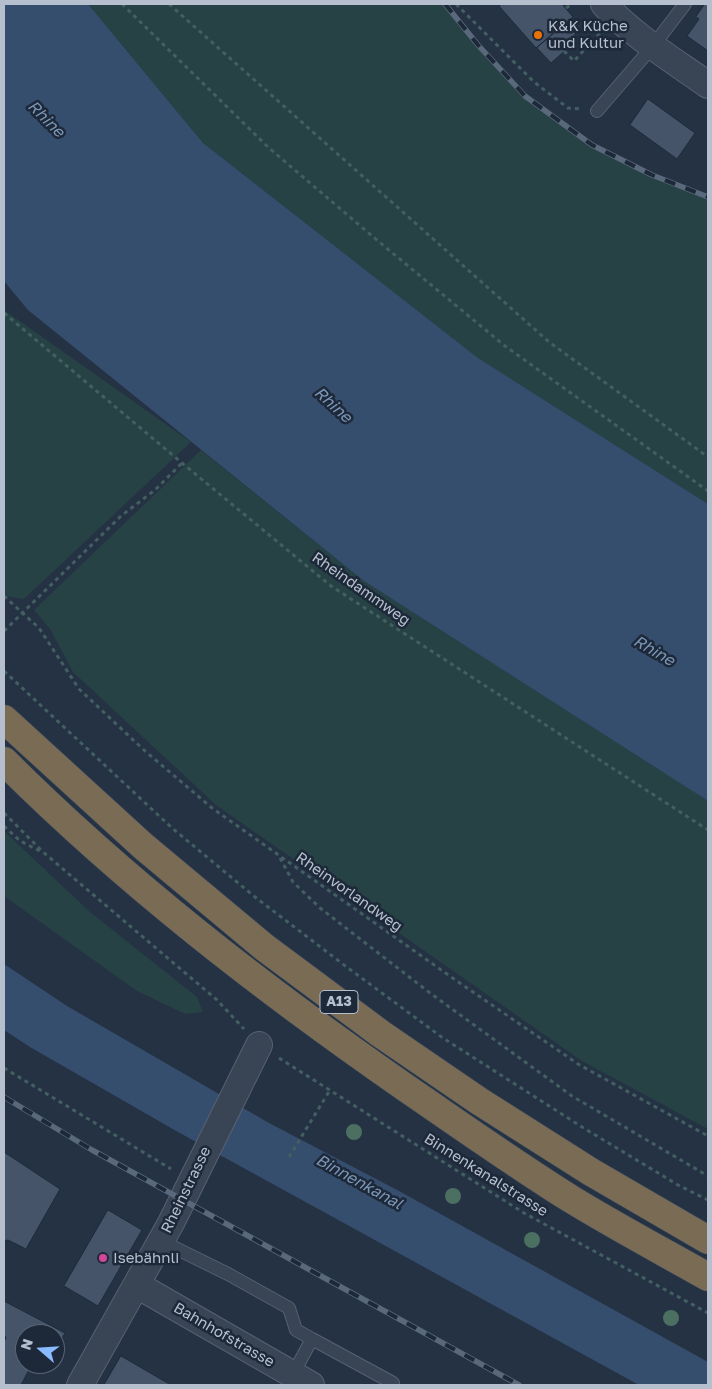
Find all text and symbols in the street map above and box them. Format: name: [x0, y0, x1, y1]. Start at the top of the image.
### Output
place label: K&K Küche und Kultur: [548, 17, 628, 52]
marker: K&K Küche und Kultur: [532, 29, 544, 41]
water label: Rhine: [24, 97, 68, 141]
water label: Rhine: [310, 383, 356, 427]
street label: Rheindammweg: [309, 549, 413, 629]
water label: Rhine: [630, 632, 678, 670]
street label: Rheinvorlandweg: [292, 849, 406, 935]
road number: A13: [320, 990, 358, 1014]
street label: Binnenkanalstrasse: [421, 1130, 551, 1220]
street label: Rheinstrasse: [157, 1144, 215, 1236]
water label: Binnenkanal: [312, 1150, 406, 1214]
place label: Isebähnli: [113, 1249, 179, 1267]
marker: Isebähnli: [97, 1252, 109, 1264]
street label: Bahnhofstrasse: [170, 1299, 278, 1371]
north arrow: [15, 1324, 65, 1374]
text: N: [17, 1336, 36, 1352]

